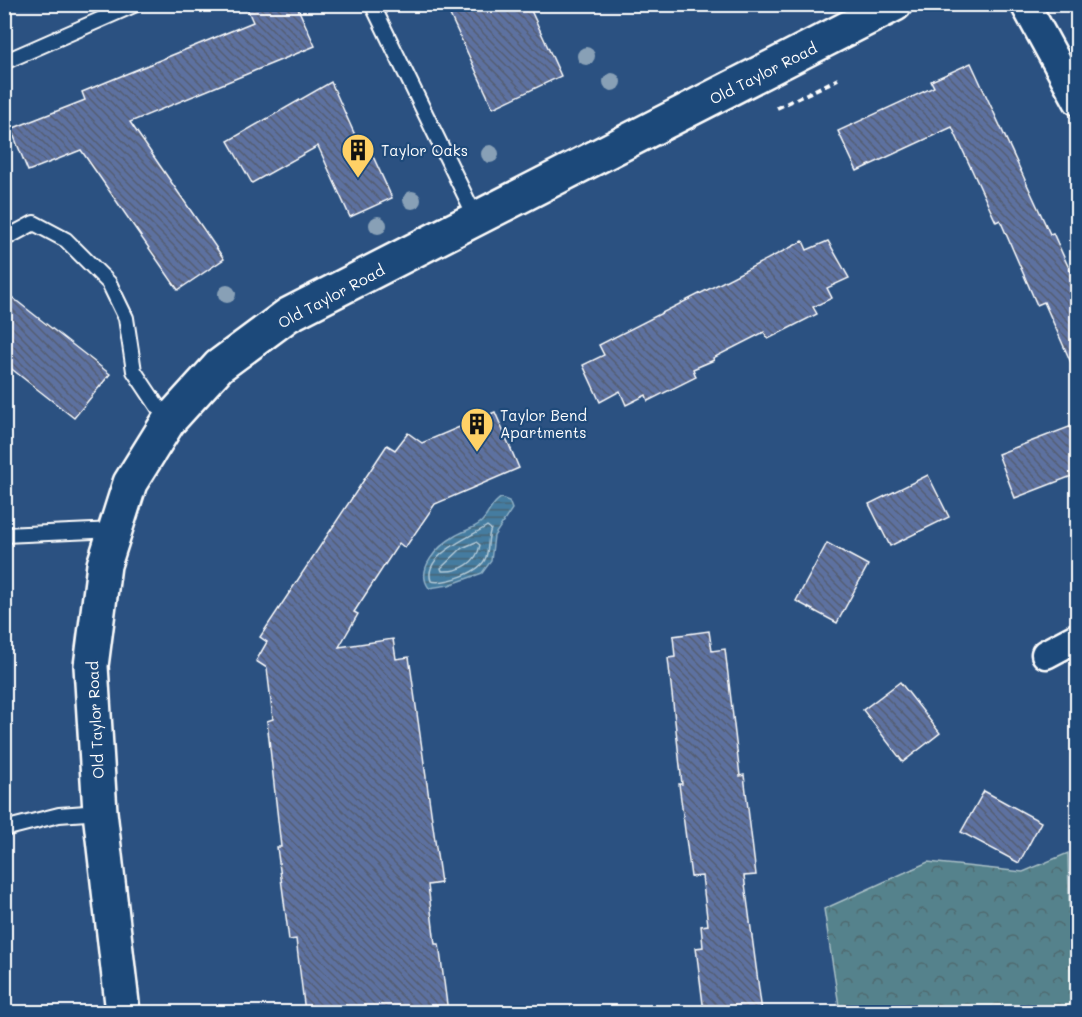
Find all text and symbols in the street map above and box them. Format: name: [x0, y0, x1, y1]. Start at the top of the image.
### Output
street label: Old Taylor Road: [706, 37, 820, 109]
building icon: Taylor Oaks: [340, 132, 376, 179]
place label: Taylor Oaks: [381, 140, 468, 160]
street label: Old Taylor Road: [274, 260, 388, 332]
place label: Taylor Bend Apartments: [500, 405, 587, 442]
building icon: Taylor Bend Apartments: [459, 406, 495, 453]
street label: Old Taylor Road: [82, 661, 108, 779]

